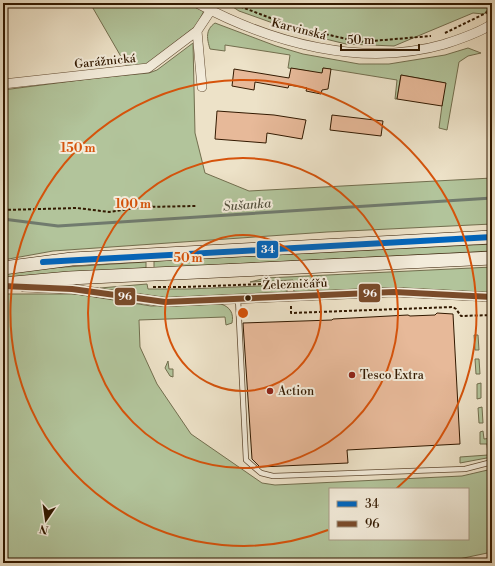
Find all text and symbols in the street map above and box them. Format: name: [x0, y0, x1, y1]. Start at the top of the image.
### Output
street label: Karvinská: [270, 15, 329, 44]
scale bar: [341, 26, 419, 52]
text: 50 m: [347, 33, 375, 48]
street label: Garážnická: [74, 51, 137, 72]
text: 150 m: [61, 141, 95, 156]
water label: Sušanka: [222, 195, 272, 215]
text: 100 m: [115, 197, 151, 212]
line badge: 34: [256, 240, 279, 259]
text: 34: [261, 243, 275, 257]
text: 50 m: [173, 251, 203, 266]
street label: Železničářů: [262, 274, 328, 293]
line badge: 96: [358, 283, 381, 303]
line badge: 96: [114, 287, 136, 306]
text: 96: [363, 287, 377, 301]
text: 96: [118, 290, 132, 304]
unlabelled marker: [243, 293, 253, 303]
centre of rings: [236, 306, 250, 320]
place label: Tesco Extra: [360, 368, 425, 383]
marker: Tesco Extra: [347, 370, 357, 380]
place label: Action: [277, 384, 314, 399]
marker: Action: [265, 386, 275, 396]
legend: [329, 488, 469, 540]
text: 34: [365, 497, 379, 512]
north arrow: [26, 500, 66, 540]
text: 96: [365, 517, 380, 532]
text: N: [38, 521, 50, 537]

